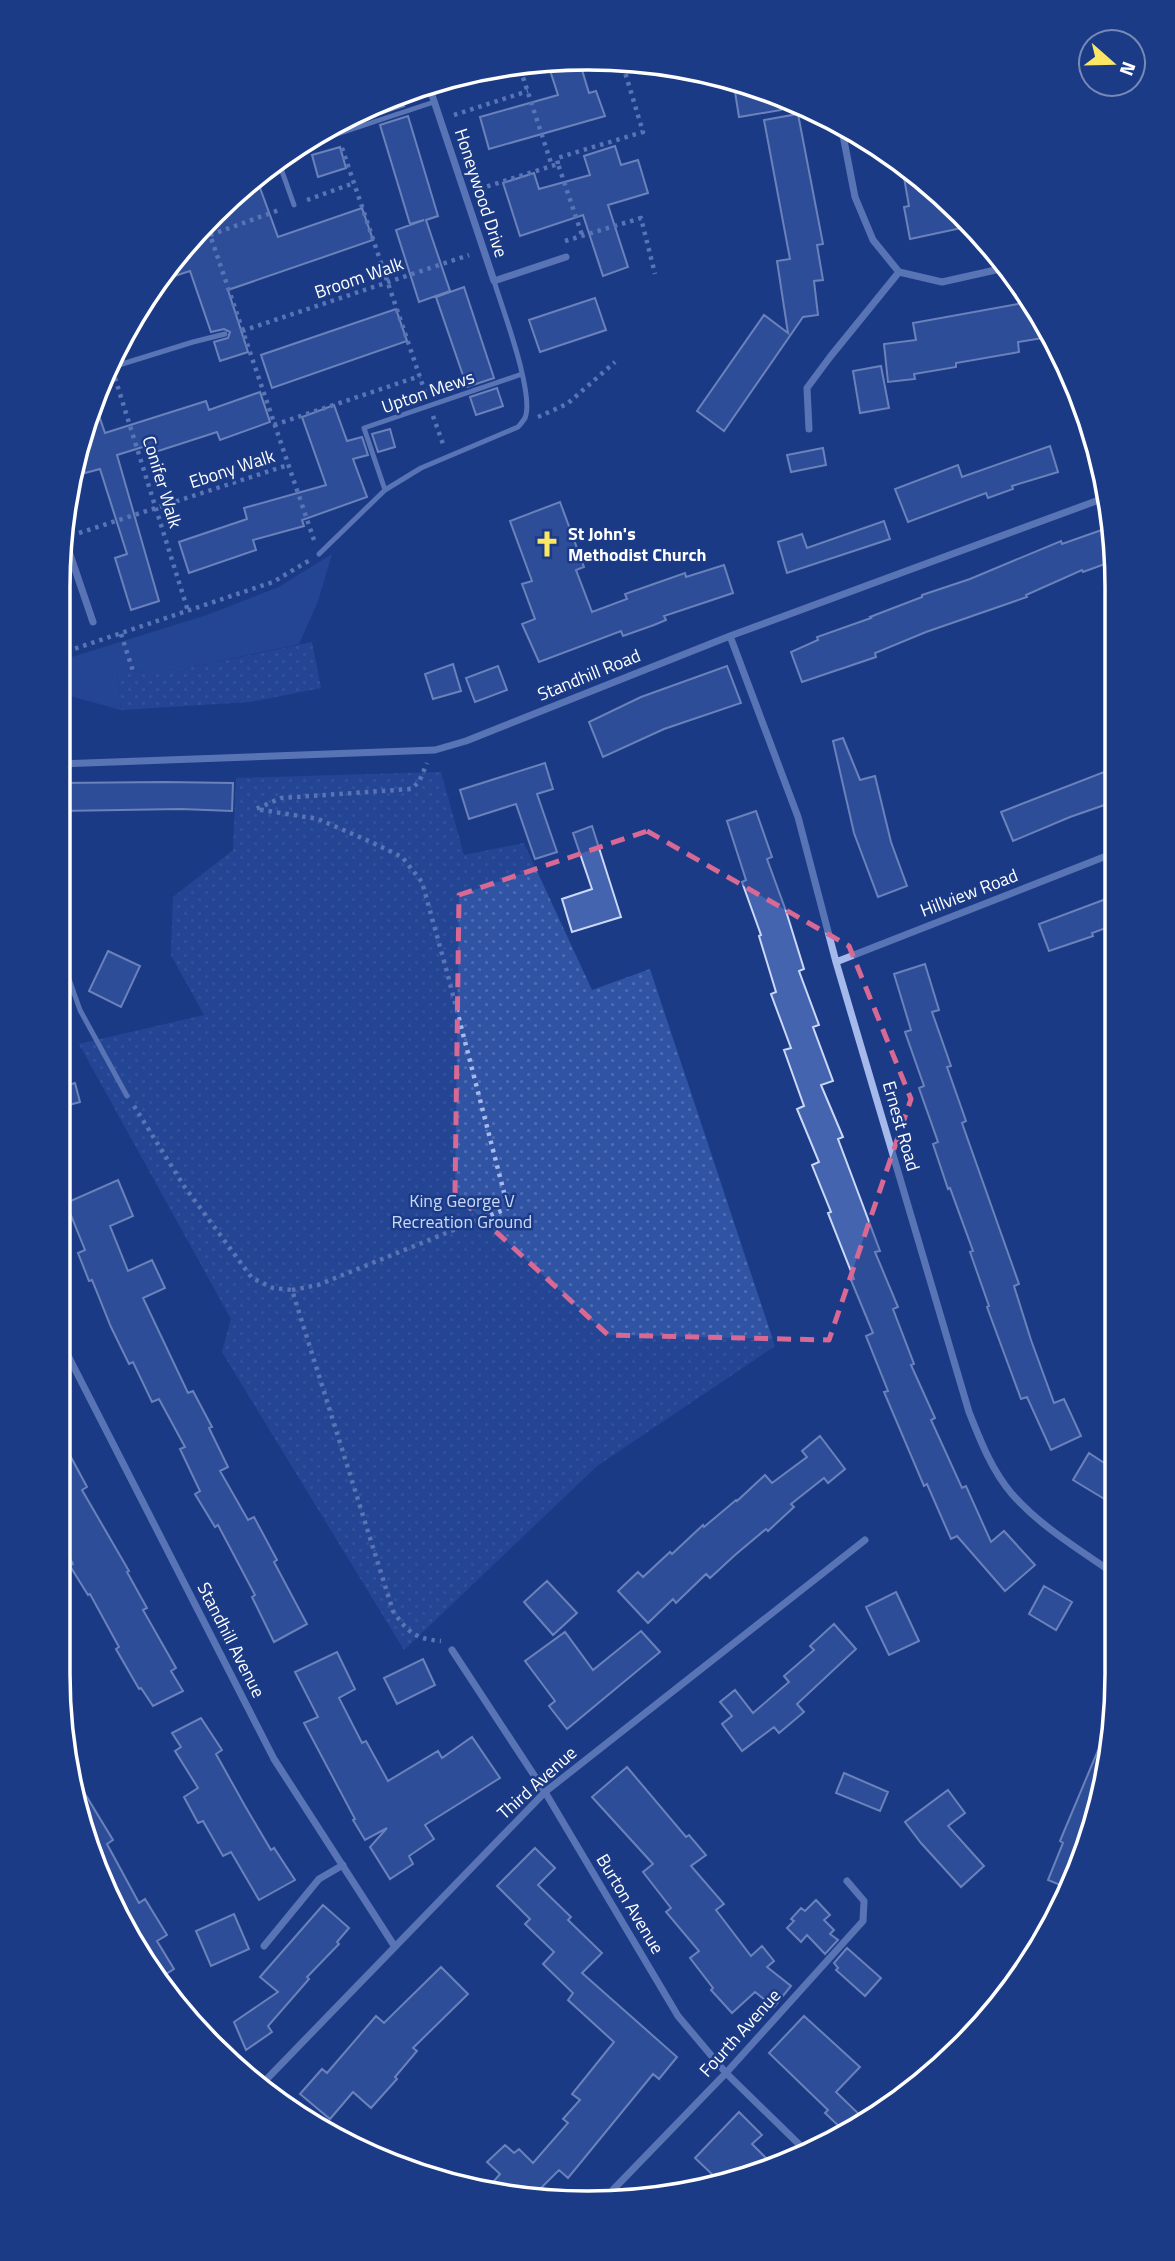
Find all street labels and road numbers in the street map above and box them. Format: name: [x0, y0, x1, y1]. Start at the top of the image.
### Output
street label: Honeywood Drive: [448, 125, 515, 261]
street label: Broom Walk: [311, 250, 407, 305]
street label: Upton Mews: [378, 363, 478, 420]
street label: Conifer Walk: [136, 432, 189, 532]
street label: Ebony Walk: [186, 442, 279, 495]
street label: Standhill Road: [533, 642, 644, 707]
street label: Hillview Road: [916, 862, 1022, 924]
street label: Ernest Road: [876, 1078, 927, 1174]
street label: Standhill Avenue: [191, 1577, 272, 1702]
street label: Third Avenue: [491, 1740, 582, 1826]
street label: Burton Avenue: [590, 1849, 671, 1959]
street label: Fourth Avenue: [693, 1983, 787, 2083]

